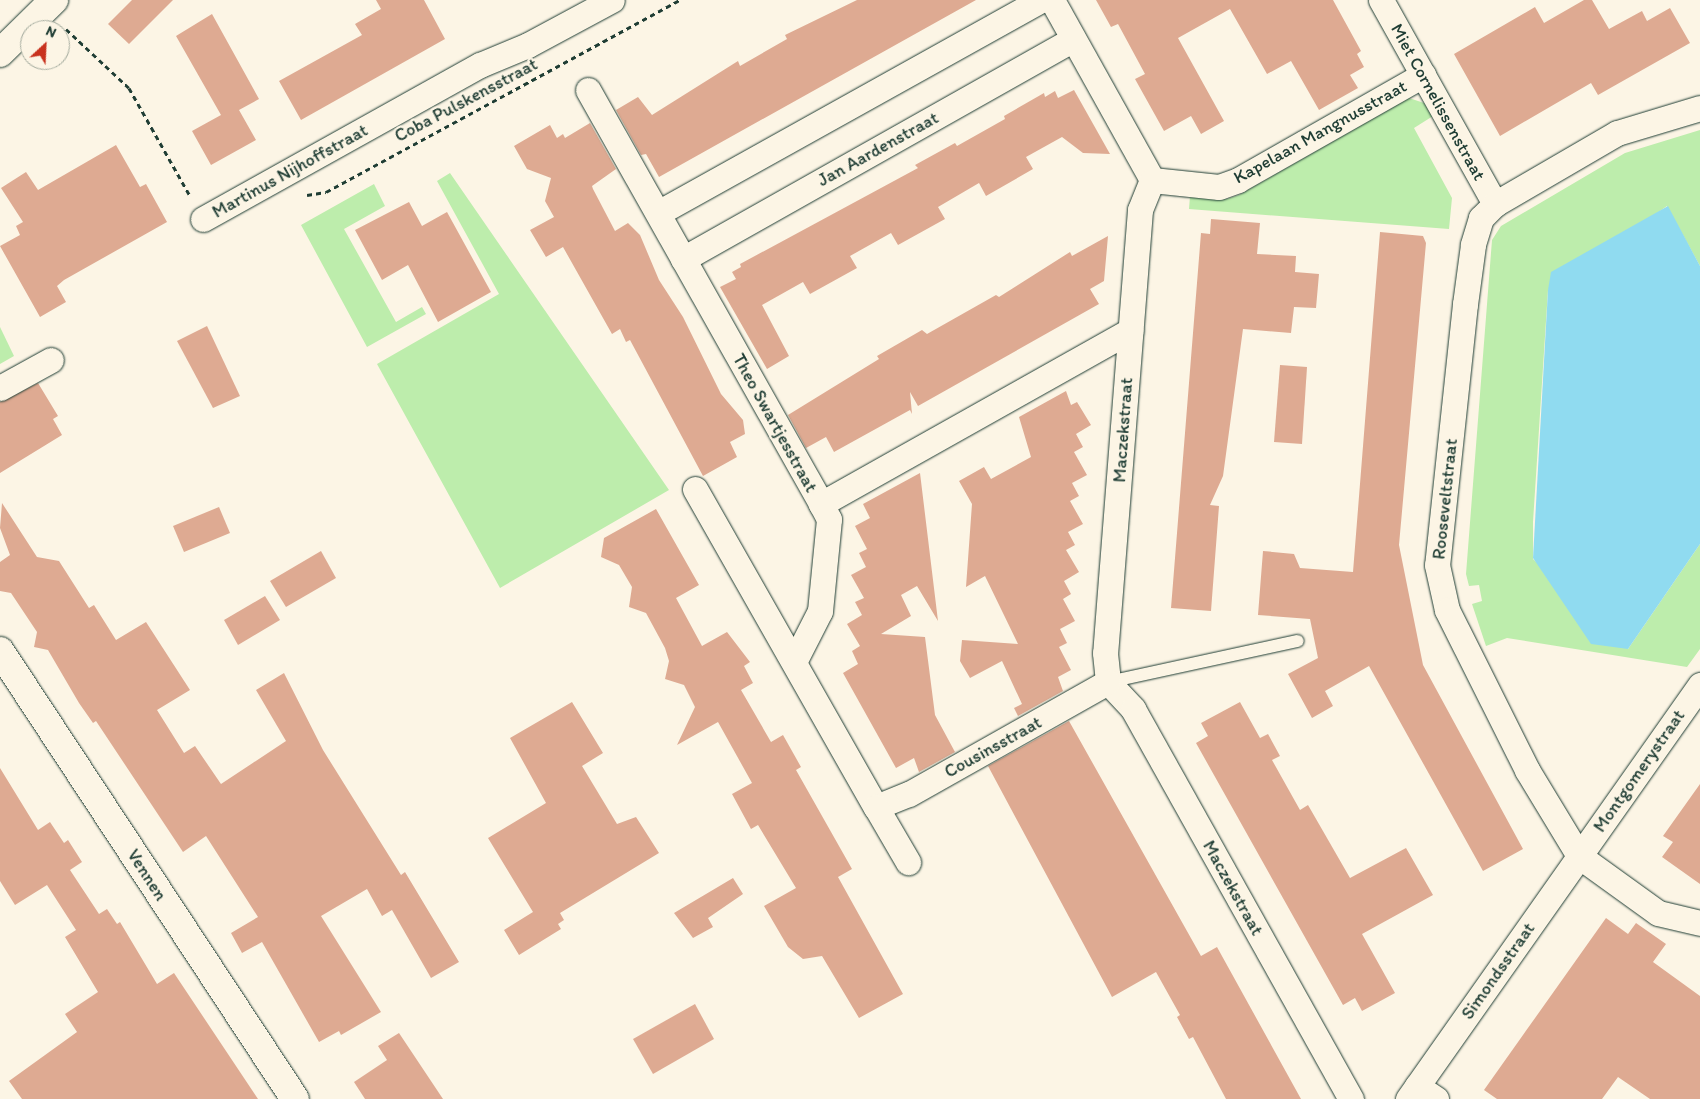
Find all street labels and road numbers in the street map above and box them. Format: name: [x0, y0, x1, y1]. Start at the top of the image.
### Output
street label: Miet Cornelissenstraat: [1386, 20, 1490, 184]
street label: Coba Pulskensstraat: [390, 53, 542, 147]
street label: Kapelaan Mangnusstraat: [1229, 75, 1411, 189]
street label: Jan Aardenstraat: [813, 107, 943, 191]
street label: Martinus Nijhoffstraat: [209, 119, 371, 223]
street label: Theo Swartjesstraat: [728, 350, 822, 496]
street label: Maczekstraat: [1109, 377, 1137, 483]
street label: Rooseveltstraat: [1428, 437, 1462, 561]
street label: Montgomerystraat: [1589, 706, 1689, 836]
street label: Cousinsstraat: [941, 711, 1045, 783]
street label: Maczekstraat: [1198, 837, 1268, 939]
street label: Vennen: [122, 845, 172, 905]
street label: Simondsstraat: [1457, 918, 1539, 1024]

